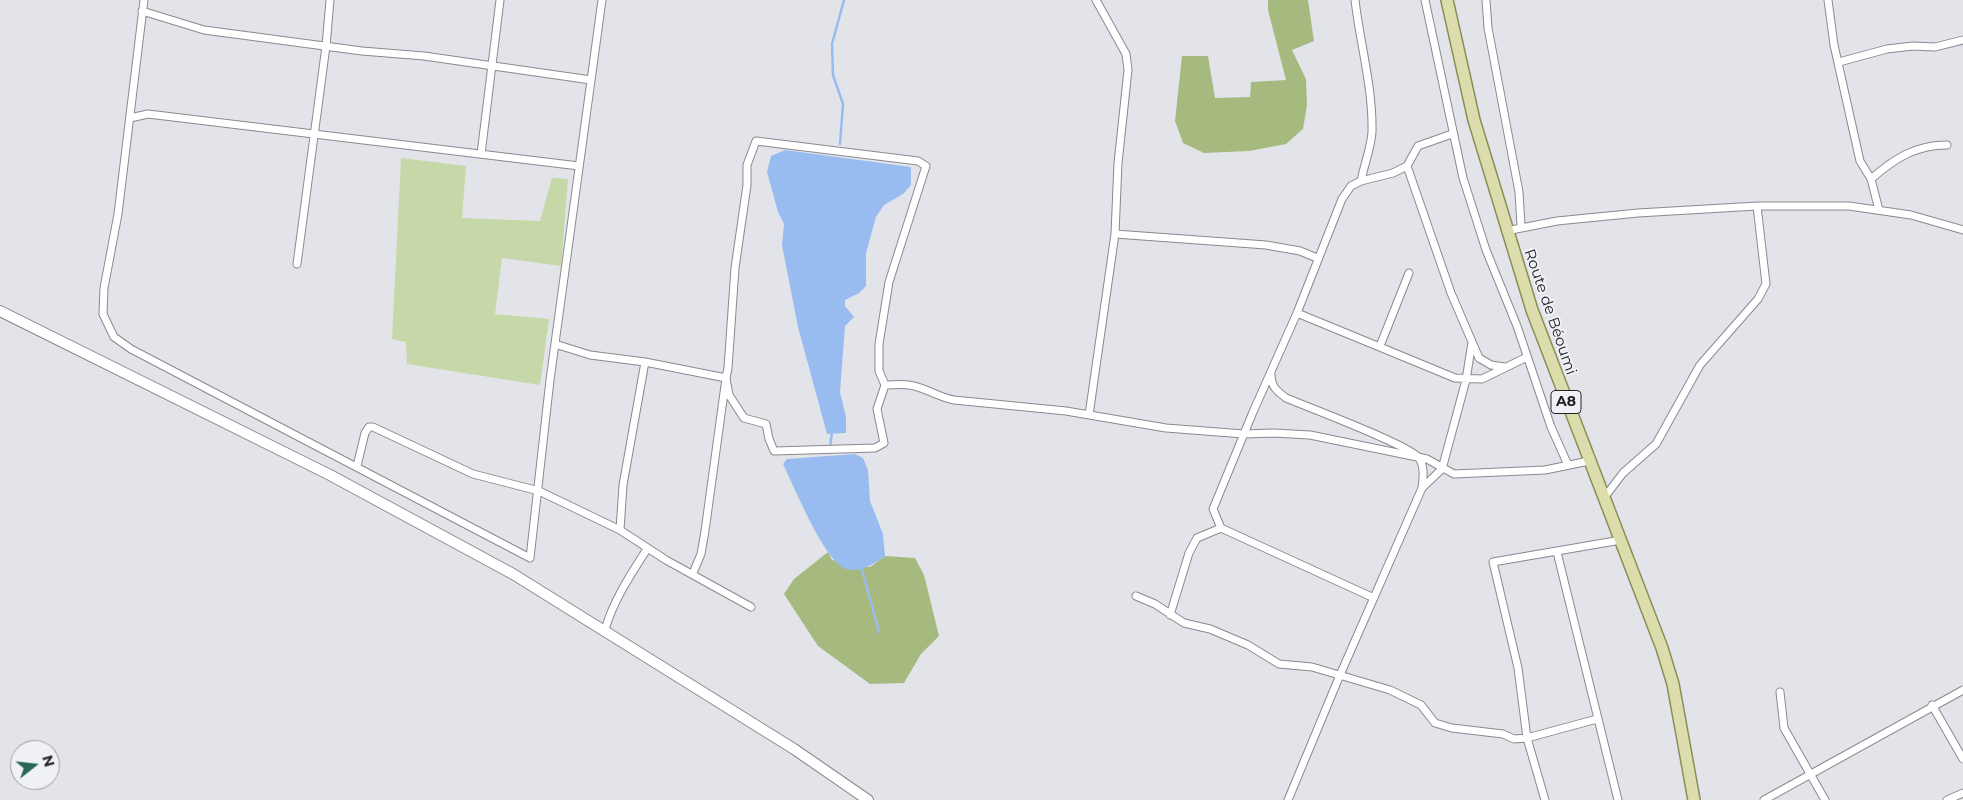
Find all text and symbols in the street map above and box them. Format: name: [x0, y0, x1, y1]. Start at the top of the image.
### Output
street label: Route de Béoumi: [1520, 247, 1580, 377]
road number: A8: [1551, 391, 1581, 414]
north arrow: [10, 740, 60, 790]
text: N: [38, 753, 59, 769]

